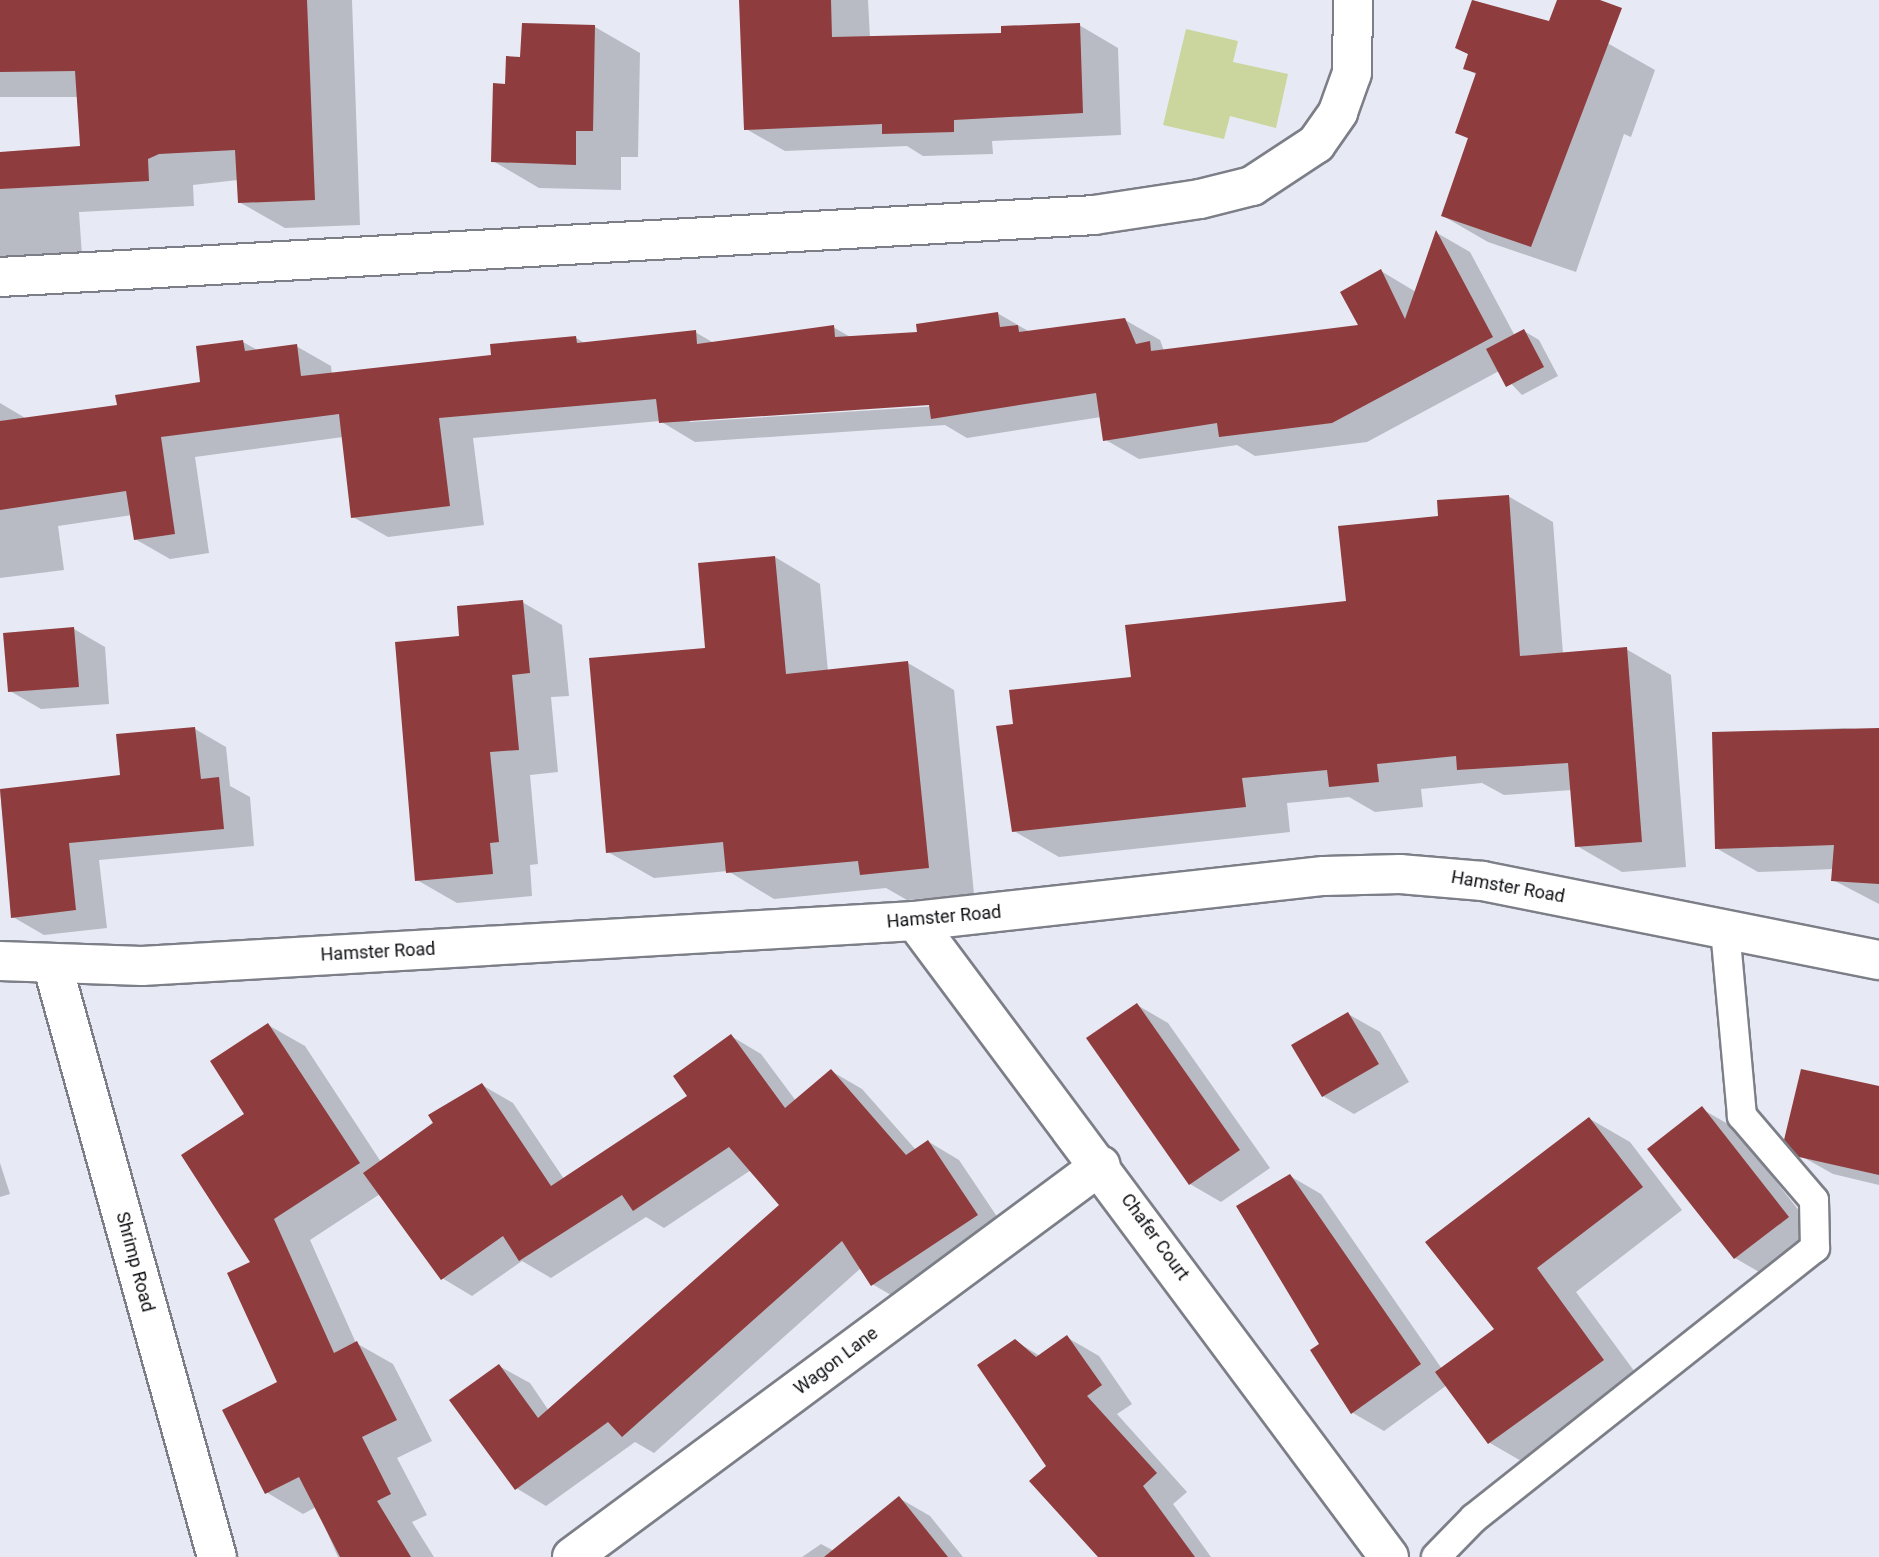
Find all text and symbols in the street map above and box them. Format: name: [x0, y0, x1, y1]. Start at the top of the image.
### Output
street label: Hamster Road: [1449, 866, 1567, 908]
street label: Hamster Road: [886, 901, 1002, 933]
street label: Hamster Road: [320, 938, 436, 966]
street label: Chafer Court: [1116, 1189, 1194, 1285]
street label: Shrimp Road: [111, 1210, 159, 1314]
street label: Wagon Lane: [790, 1323, 882, 1399]

